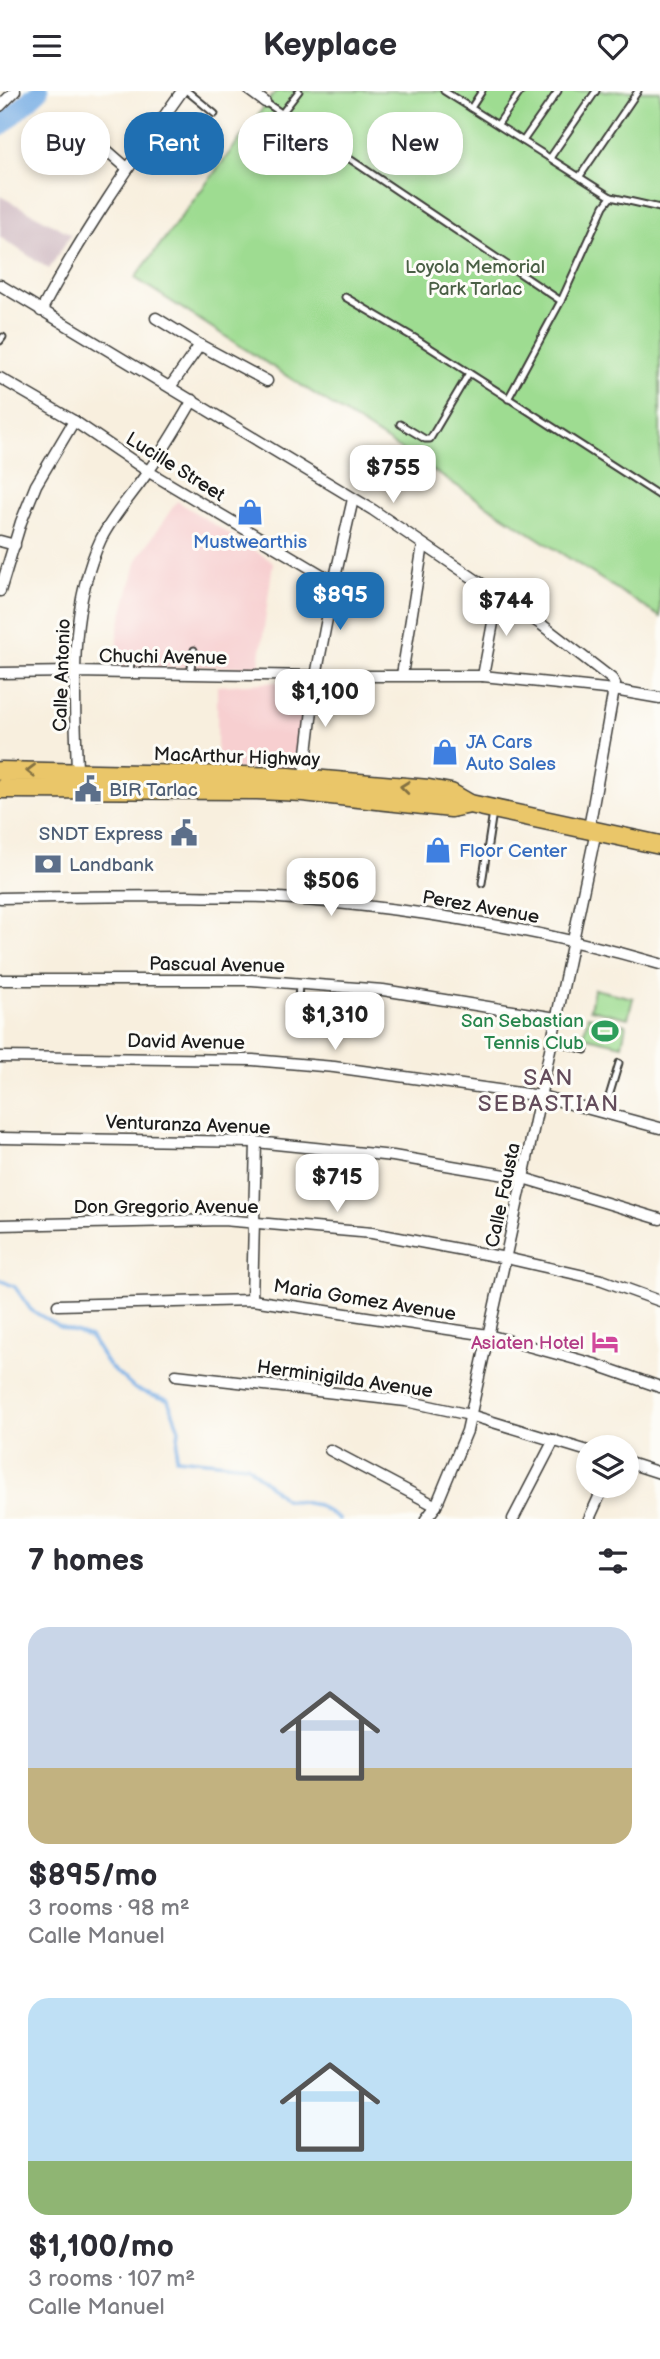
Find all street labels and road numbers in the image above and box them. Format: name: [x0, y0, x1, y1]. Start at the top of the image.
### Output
street label: Lucille Street: [121, 428, 229, 507]
street label: Calle Antonio: [49, 618, 76, 732]
street label: Chuchi Avenue: [99, 645, 227, 670]
street label: MacArthur Highway: [153, 743, 321, 772]
street label: Perez Avenue: [421, 886, 541, 929]
street label: Pascual Avenue: [149, 953, 285, 978]
street label: David Avenue: [127, 1030, 245, 1055]
street label: Venturanza Avenue: [105, 1111, 271, 1140]
street label: Calle Fausta: [481, 1141, 526, 1250]
street label: Don Gregorio Avenue: [73, 1196, 259, 1219]
street label: Maria Gomez Avenue: [272, 1275, 458, 1326]
street label: Herminigilda Avenue: [255, 1356, 434, 1403]

